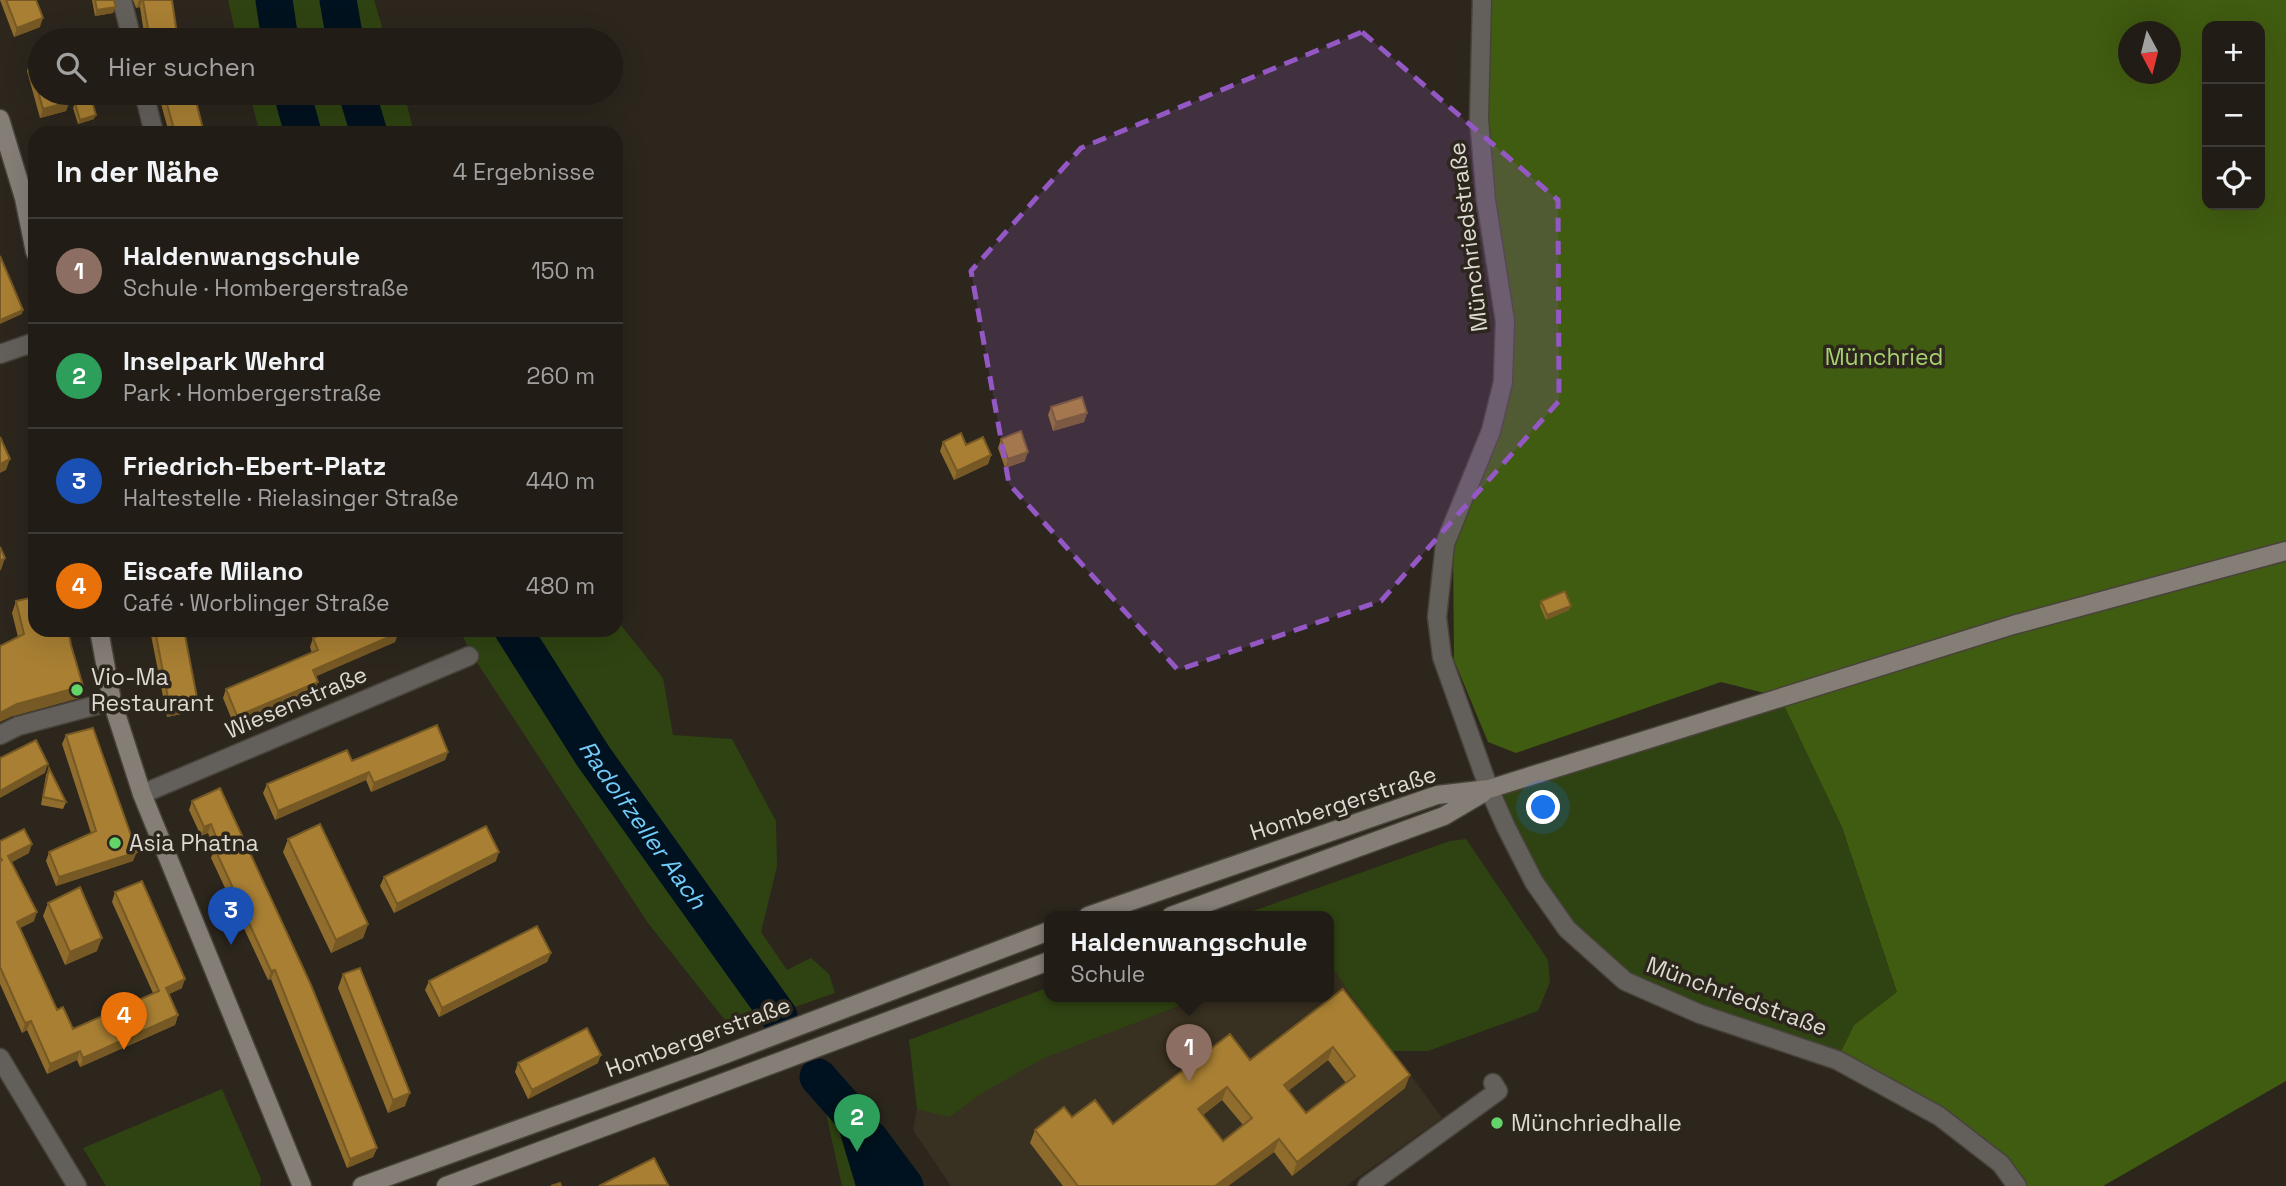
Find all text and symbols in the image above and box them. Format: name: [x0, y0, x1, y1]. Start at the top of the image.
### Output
north arrow: [2118, 21, 2181, 84]
map controls: [2202, 21, 2265, 210]
button: +: [2202, 21, 2265, 84]
search box: [28, 28, 623, 105]
icon: search: [52, 48, 90, 86]
text: Hier suchen: [108, 50, 256, 84]
button: −: [2202, 84, 2265, 147]
street label: Münchriedstraße: [1441, 141, 1495, 333]
button: locate: [2202, 147, 2265, 210]
text: In der Nähe: [56, 152, 219, 191]
text: 4 Ergebnisse: [453, 157, 595, 187]
text: Haldenwangschule: [123, 239, 360, 273]
text: 1: [74, 256, 84, 286]
text: 150 m: [531, 256, 595, 286]
text: Schule · Hombergerstraße: [123, 273, 409, 303]
park label: Münchried: [1825, 342, 1943, 372]
text: Inselpark Wehrd: [123, 344, 325, 378]
text: 2: [72, 361, 86, 391]
text: 260 m: [527, 361, 595, 391]
text: Park · Hombergerstraße: [123, 378, 382, 408]
text: Friedrich-Ebert-Platz: [123, 449, 386, 483]
text: 3: [72, 466, 86, 496]
text: 440 m: [526, 466, 595, 496]
text: Haltestelle · Rielasinger Straße: [123, 483, 459, 513]
text: Eiscafe Milano: [123, 554, 304, 588]
text: 4: [72, 571, 86, 601]
text: 480 m: [526, 571, 595, 601]
text: Café · Worblinger Straße: [123, 588, 390, 618]
street label: Wiesenstraße: [221, 659, 371, 745]
place label: Vio-Ma Restaurant: [91, 662, 214, 718]
marker: Vio-Ma Restaurant: [69, 682, 85, 698]
water label: Radolfzeller Aach: [572, 734, 714, 916]
street label: Hombergerstraße: [1246, 759, 1440, 847]
your location: [1526, 790, 1560, 824]
place label: Asia Phatna: [129, 828, 259, 858]
marker: Asia Phatna: [107, 835, 123, 851]
pin: 3: [208, 887, 254, 945]
popup: [1044, 911, 1334, 1002]
text: Haldenwangschule: [1070, 925, 1308, 959]
street label: Münchriedstraße: [1642, 949, 1832, 1043]
text: Schule: [1070, 959, 1145, 989]
street label: Hombergerstraße: [601, 990, 795, 1084]
pin: 4: [101, 992, 147, 1050]
pin: 1: [1166, 1024, 1212, 1082]
pin: 2: [834, 1094, 880, 1152]
place label: Münchriedhalle: [1511, 1108, 1682, 1138]
marker: Münchriedhalle: [1489, 1115, 1505, 1131]

